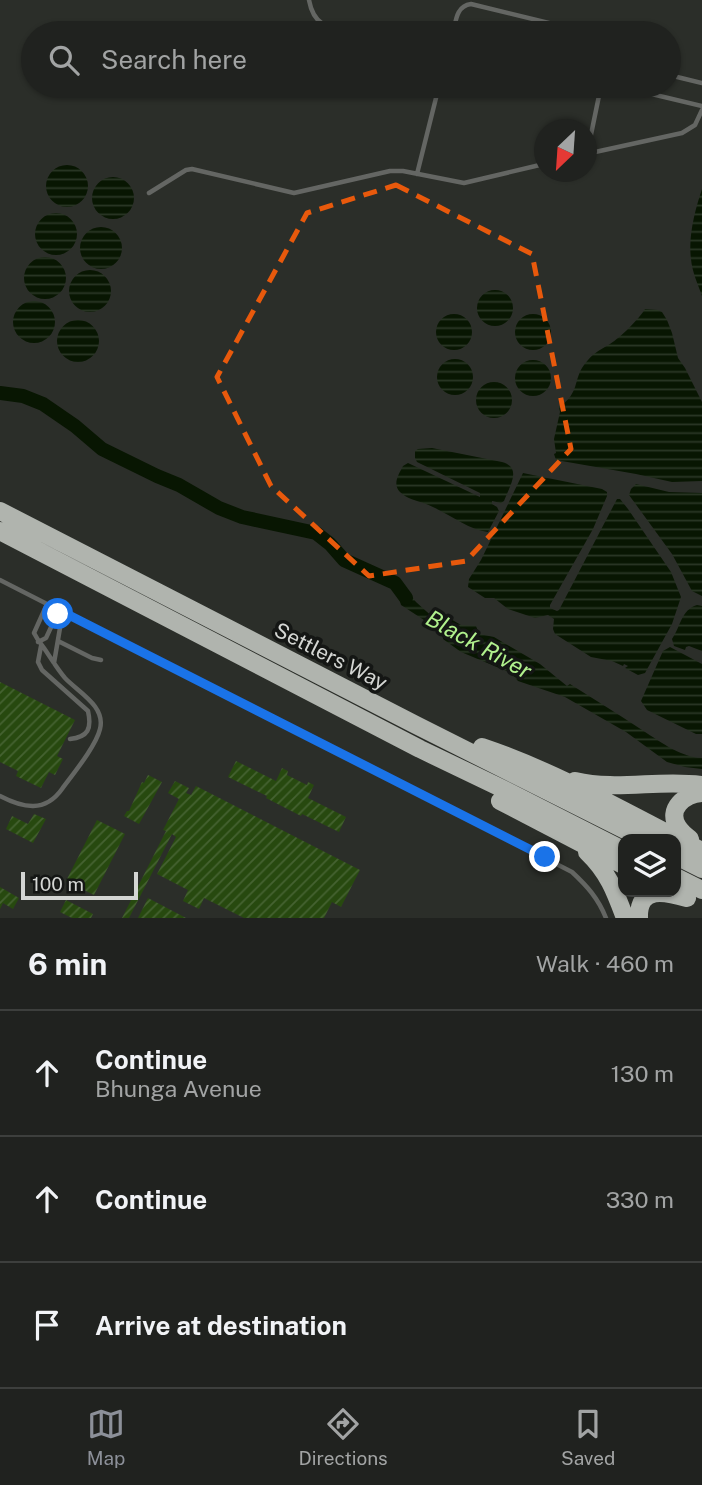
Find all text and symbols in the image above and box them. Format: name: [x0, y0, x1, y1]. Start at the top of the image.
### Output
search box: [21, 21, 681, 98]
icon: search: [45, 41, 83, 79]
text: Search here: [101, 44, 247, 75]
north arrow: [534, 119, 597, 182]
route start: [42, 598, 73, 629]
water label: Black River: [422, 604, 537, 684]
street label: Settlers Way: [270, 617, 392, 695]
map controls: [618, 834, 681, 897]
button: layers: [618, 834, 681, 897]
route end: [529, 841, 560, 872]
scale bar: [21, 869, 138, 901]
text: 100 m: [32, 873, 84, 895]
text: 6 min: [28, 946, 107, 982]
text: Walk · 460 m: [536, 950, 674, 977]
text: Continue: [95, 1044, 207, 1075]
icon: ahead: [28, 1054, 66, 1092]
text: 130 m: [611, 1060, 674, 1087]
text: Bhunga Avenue: [95, 1075, 262, 1102]
icon: ahead: [28, 1180, 66, 1218]
text: Continue: [95, 1184, 207, 1215]
text: 330 m: [606, 1186, 674, 1213]
icon: arrive: [28, 1306, 66, 1344]
text: Arrive at destination: [95, 1310, 347, 1341]
tab: Map: [87, 1405, 125, 1469]
tab: Directions: [298, 1405, 388, 1469]
tab: Saved: [561, 1405, 615, 1469]

